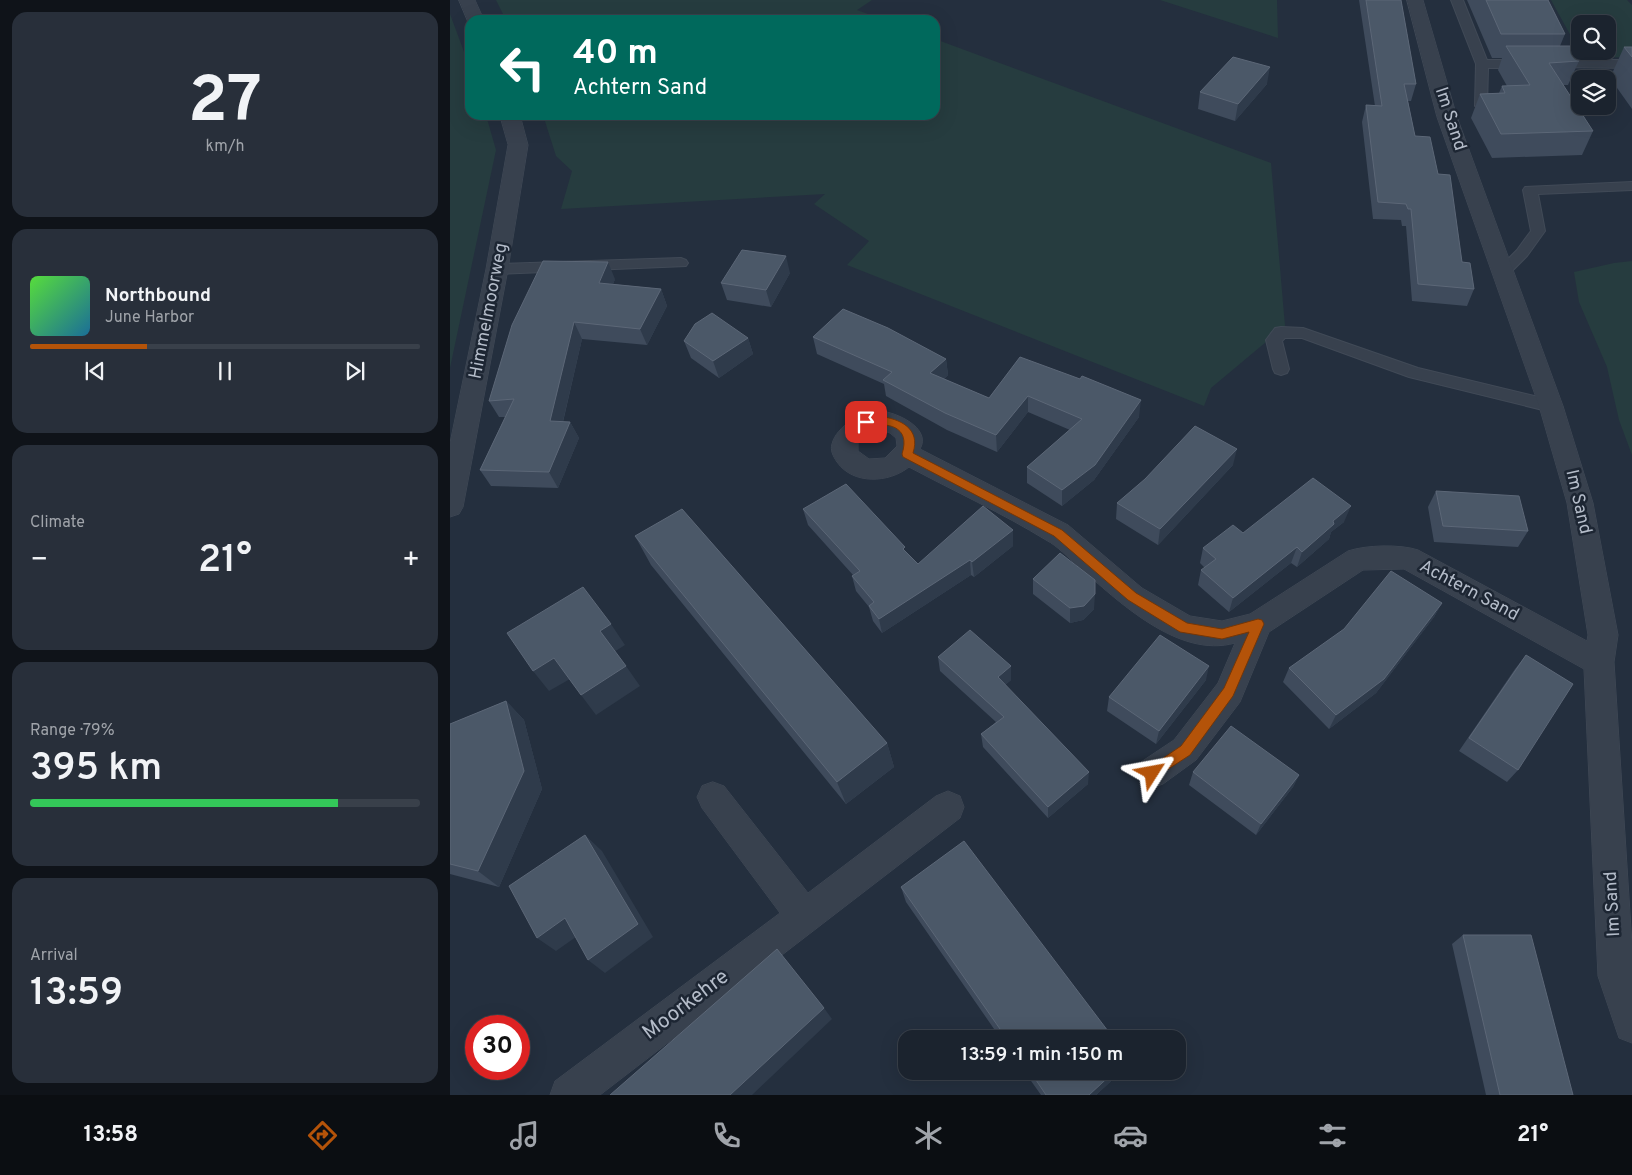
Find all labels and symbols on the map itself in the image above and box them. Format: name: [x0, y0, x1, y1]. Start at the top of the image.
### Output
street label: Im Sand: [1429, 84, 1471, 154]
street label: Himmelmoorweg: [465, 241, 513, 381]
pin: [845, 401, 887, 443]
street label: Im Sand: [1559, 467, 1597, 537]
street label: Achtern Sand: [1415, 555, 1523, 627]
position arrow: [1125, 746, 1177, 798]
street label: Im Sand: [1600, 871, 1626, 937]
street label: Moorkehre: [637, 964, 735, 1046]
speed limit sign: 30: [465, 1015, 530, 1080]

